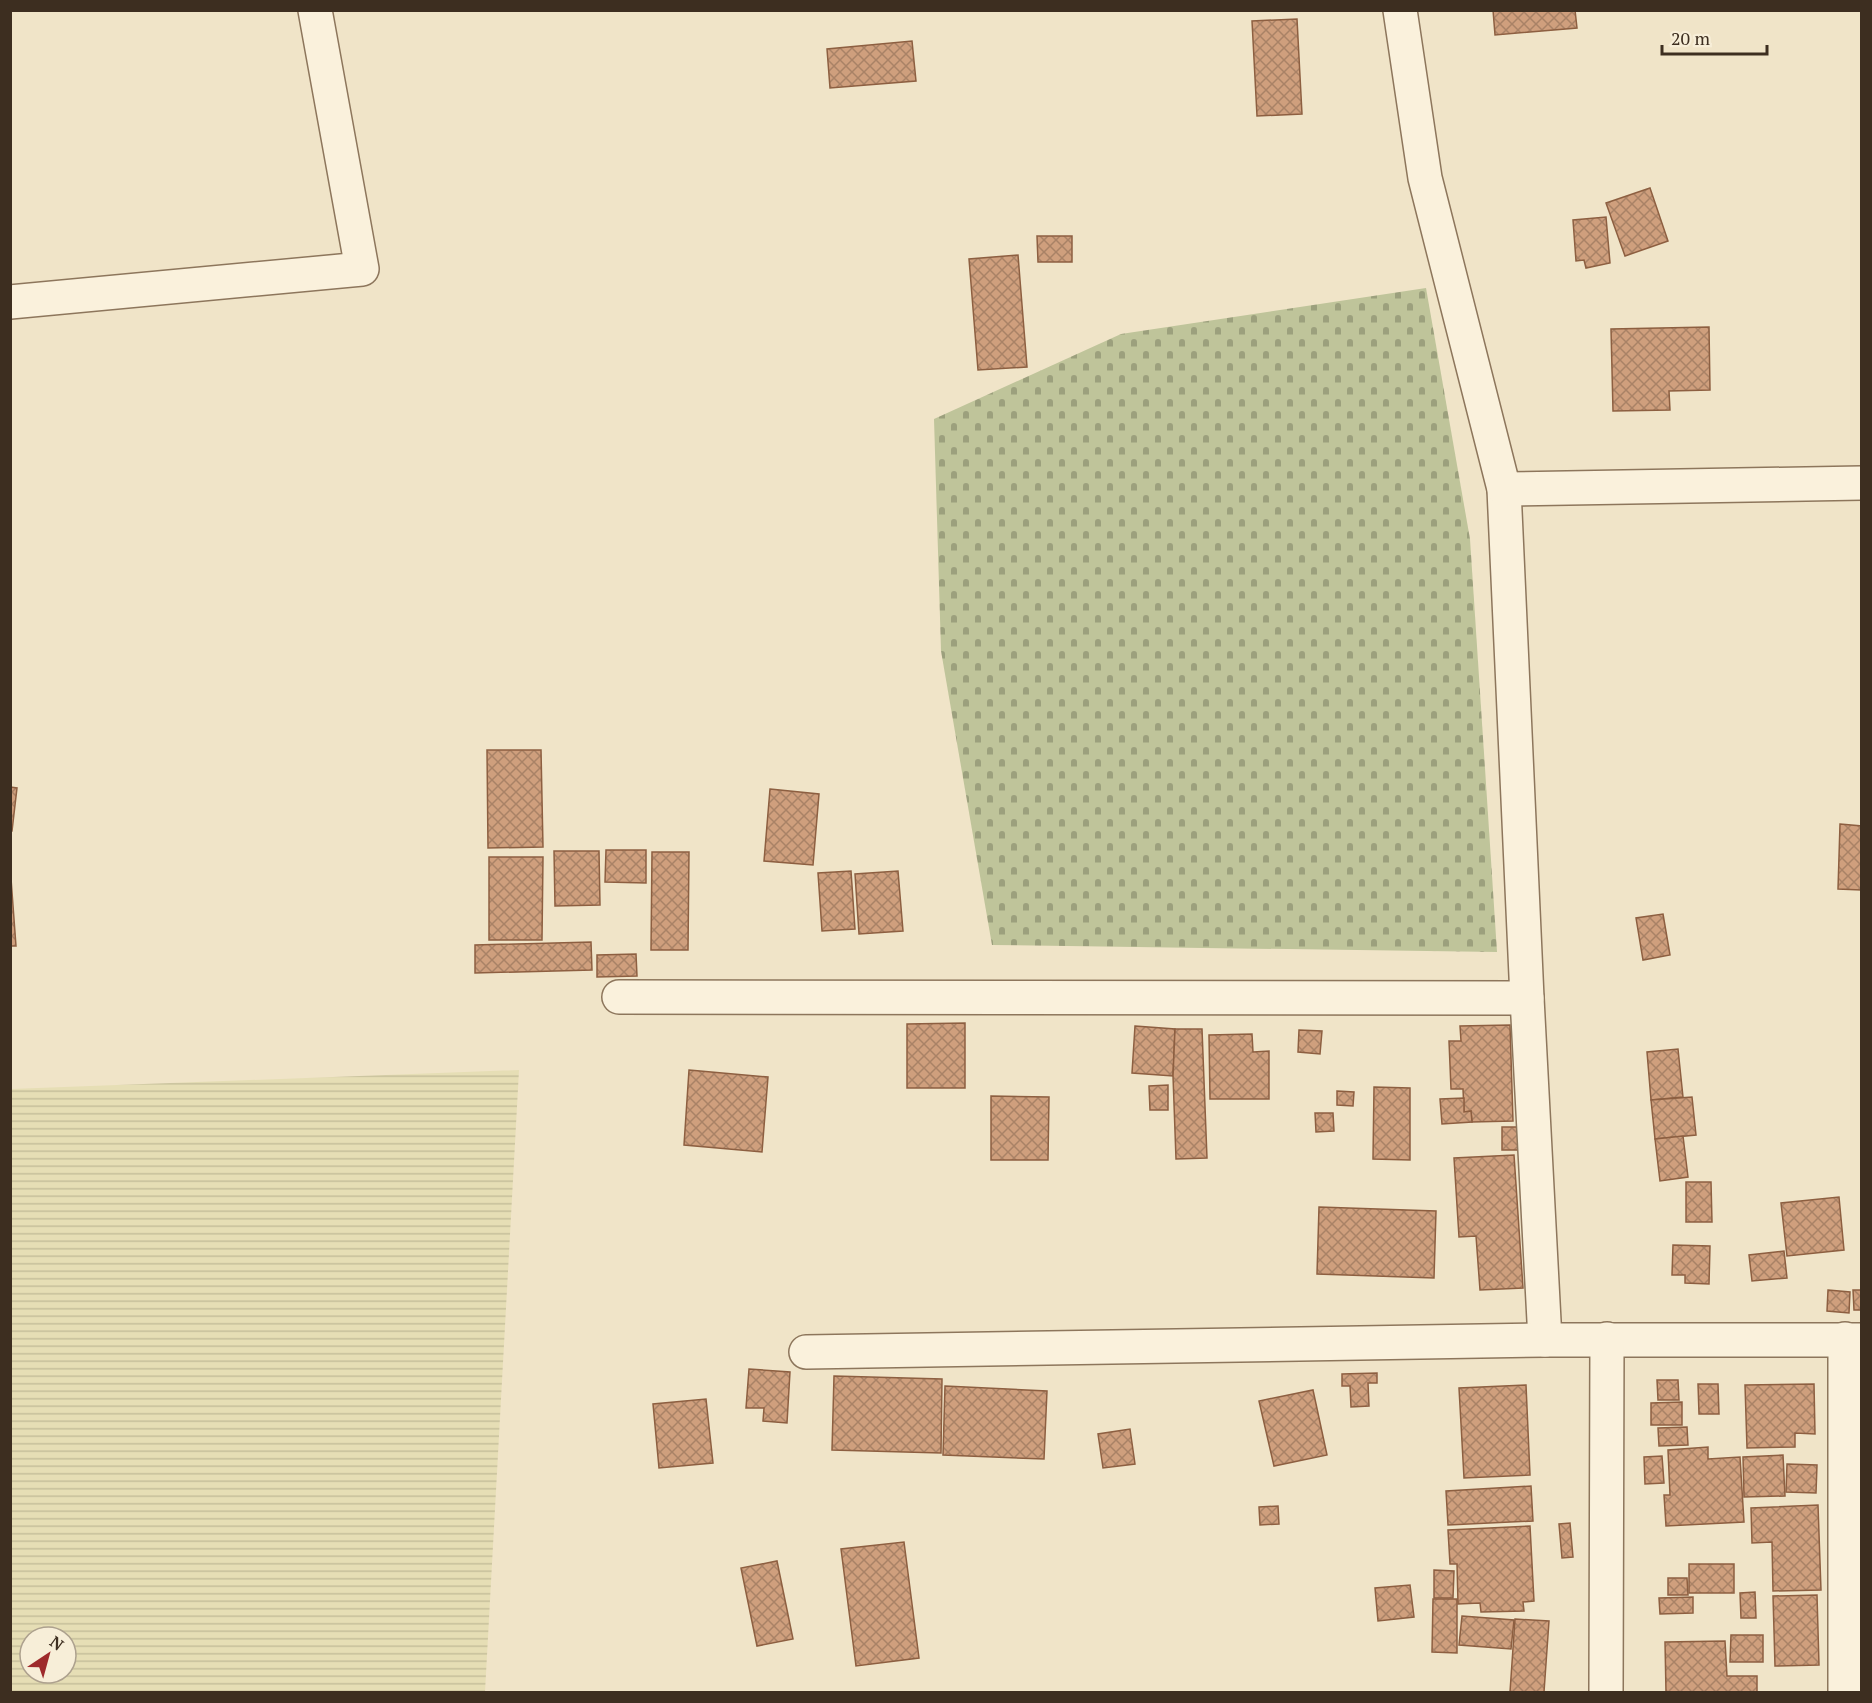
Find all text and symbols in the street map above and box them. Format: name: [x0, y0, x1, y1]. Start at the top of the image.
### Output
scale bar: [1662, 18, 1767, 56]
text: 20 m: [1671, 26, 1711, 50]
north arrow: [18, 1625, 78, 1685]
text: N: [45, 1630, 68, 1655]

